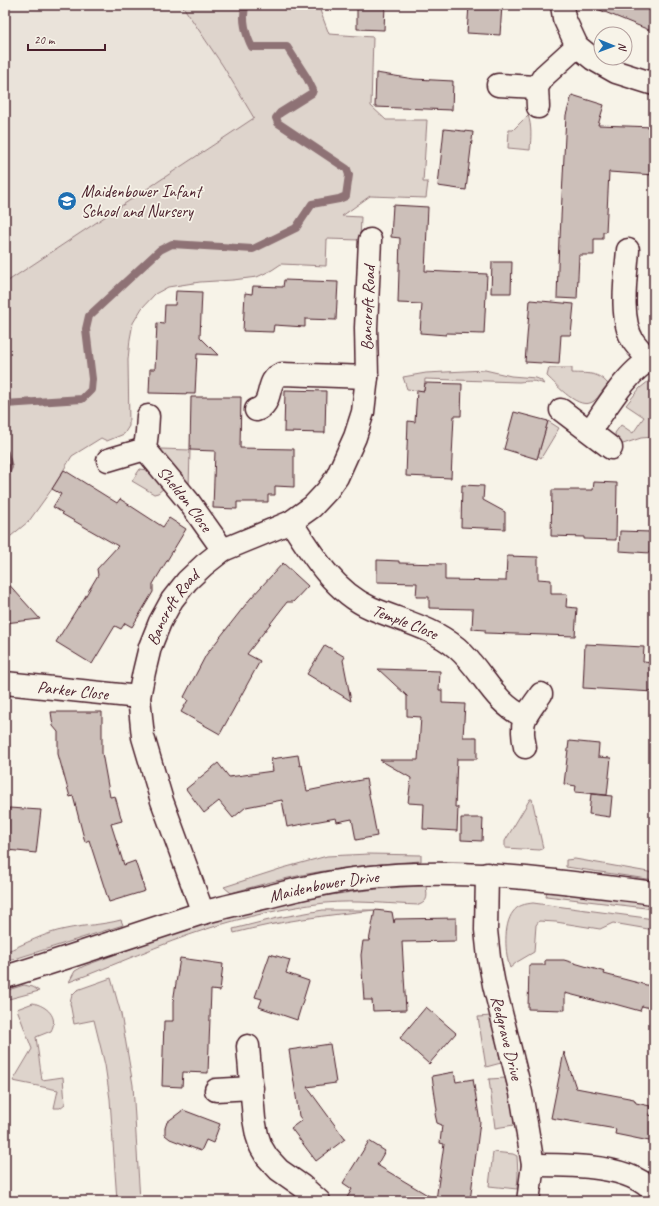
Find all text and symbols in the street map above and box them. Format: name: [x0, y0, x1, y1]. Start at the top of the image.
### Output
scale bar: [28, 26, 105, 52]
north arrow: [593, 26, 633, 66]
text: 20 m: [34, 32, 56, 48]
text: N: [616, 43, 630, 52]
place label: Maidenbower Infant School and Nursery: [81, 181, 203, 222]
school or university icon: Maidenbower Infant School and Nursery: [56, 190, 78, 212]
street label: Bancroft Road: [355, 263, 379, 351]
street label: Sheldon Close: [153, 462, 218, 537]
street label: Bancroft Road: [141, 564, 205, 648]
street label: Temple Close: [369, 599, 443, 645]
street label: Parker Close: [36, 676, 111, 704]
street label: Maidenbower Drive: [267, 866, 381, 907]
street label: Redgrave Drive: [487, 994, 528, 1083]

